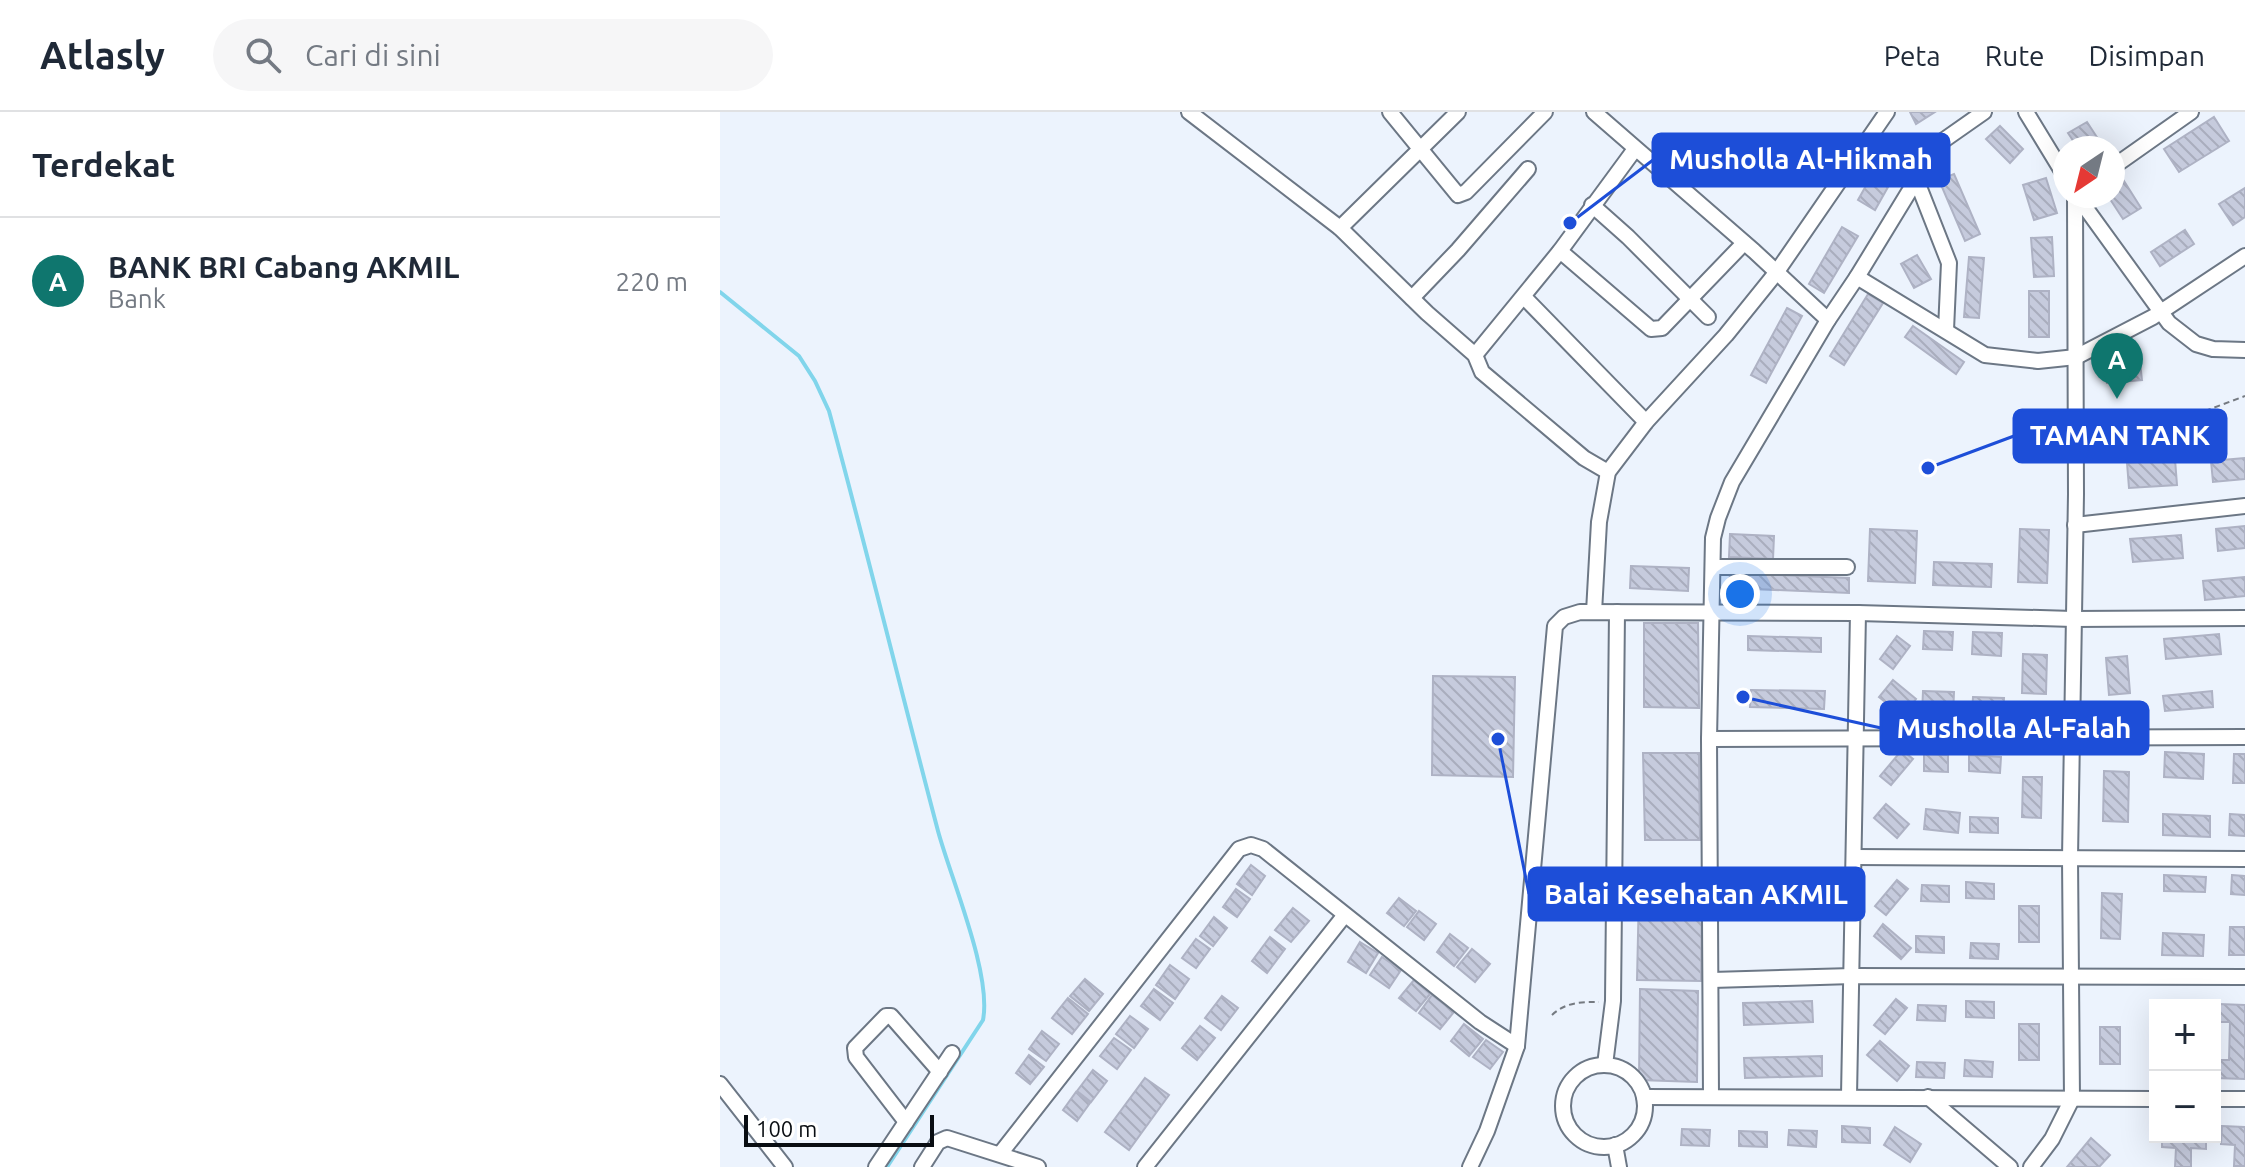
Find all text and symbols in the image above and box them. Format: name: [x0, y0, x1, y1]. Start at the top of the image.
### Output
search box: [213, 19, 773, 91]
icon: search: [241, 33, 285, 77]
text: Atlasly: [40, 34, 165, 76]
text: Cari di sini: [305, 38, 441, 72]
text: Peta: [1884, 40, 1941, 71]
text: Rute: [1985, 40, 2045, 71]
text: Disimpan: [2089, 40, 2205, 71]
callout: Musholla Al-Hikmah: [1653, 134, 1949, 186]
north arrow: [2053, 136, 2125, 208]
text: Musholla Al-Hikmah: [1669, 143, 1933, 174]
text: Terdekat: [32, 145, 175, 183]
text: BANK BRI Cabang AKMIL: [108, 250, 459, 284]
text: A: [49, 267, 67, 296]
text: 220 m: [616, 267, 688, 296]
text: Bank: [108, 284, 166, 313]
pin: A: [2091, 333, 2143, 399]
callout: TAMAN TANK: [2014, 410, 2226, 462]
text: TAMAN TANK: [2030, 419, 2211, 450]
your location: [1720, 574, 1760, 614]
callout: Musholla Al-Falah: [1881, 702, 2148, 754]
text: Musholla Al-Falah: [1897, 712, 2131, 743]
callout: Balai Kesehatan AKMIL: [1529, 868, 1864, 920]
text: Balai Kesehatan AKMIL: [1544, 878, 1848, 909]
map controls: [2149, 999, 2221, 1143]
button: +: [2149, 999, 2221, 1071]
button: −: [2149, 1071, 2221, 1143]
scale bar: [744, 1111, 934, 1147]
text: 100 m: [756, 1116, 817, 1141]

